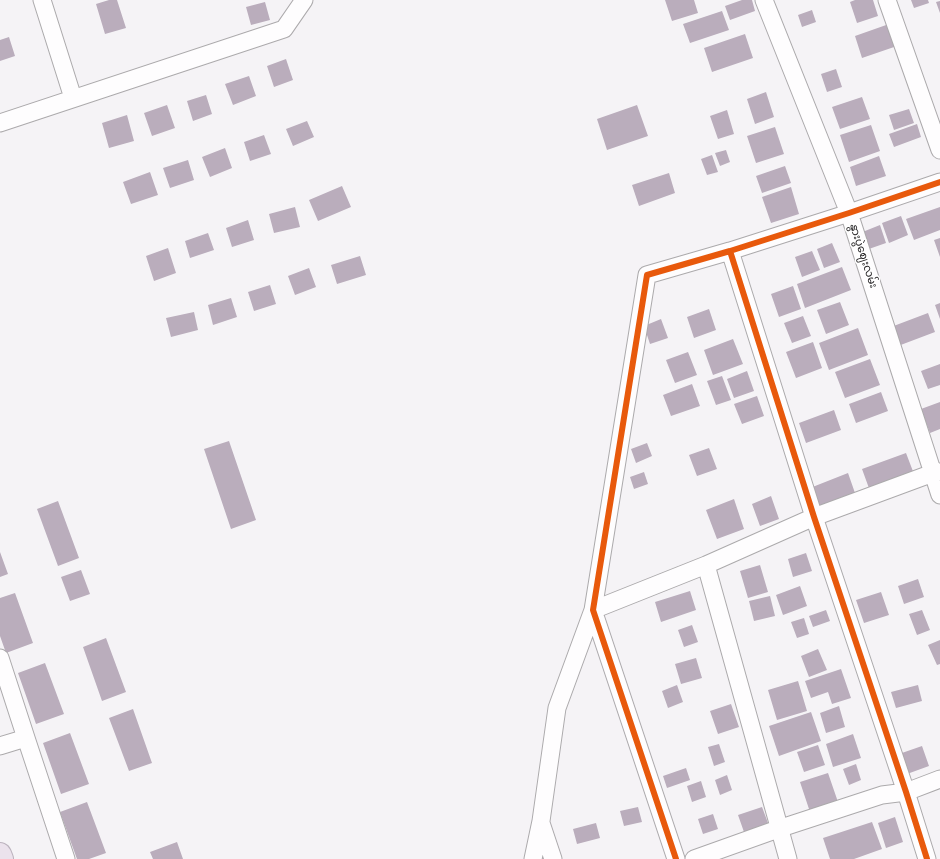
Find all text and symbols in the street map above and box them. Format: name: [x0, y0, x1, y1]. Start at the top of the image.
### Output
street label: နွားပွဲဈေးလမ်း: [846, 222, 880, 290]

